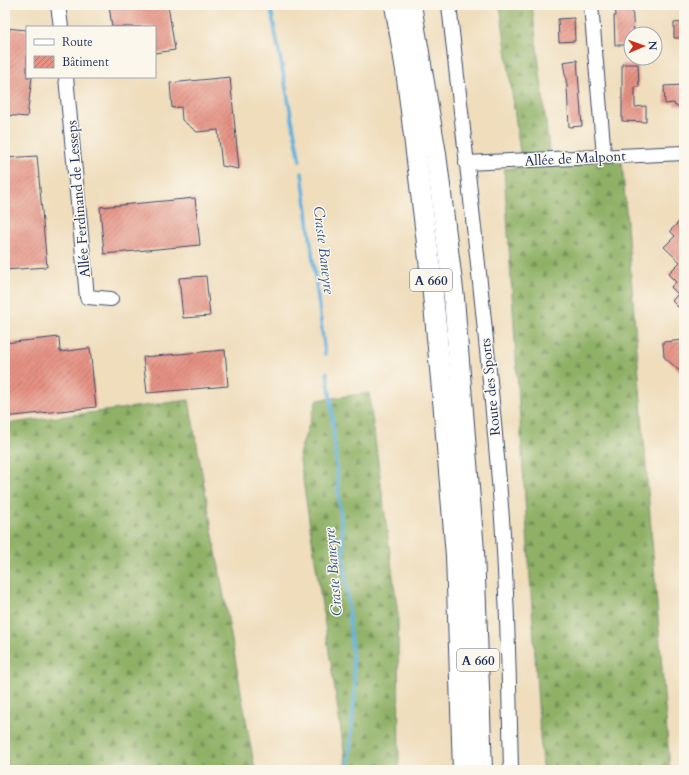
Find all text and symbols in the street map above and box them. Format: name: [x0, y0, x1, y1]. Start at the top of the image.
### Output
legend: [26, 26, 156, 78]
north arrow: [623, 26, 663, 66]
text: Route: [62, 34, 93, 50]
text: N: [645, 41, 660, 51]
text: Bâtiment: [62, 54, 109, 70]
street label: Allée Ferdinand de Lesseps: [62, 119, 95, 278]
street label: Allée de Malpont: [524, 146, 627, 171]
water label: Craste Baneyre: [309, 205, 339, 295]
road number: A 660: [410, 269, 452, 291]
street label: Route des Sports: [476, 337, 505, 437]
water label: Craste Baneyre: [319, 527, 347, 617]
road number: A 660: [457, 649, 499, 671]

